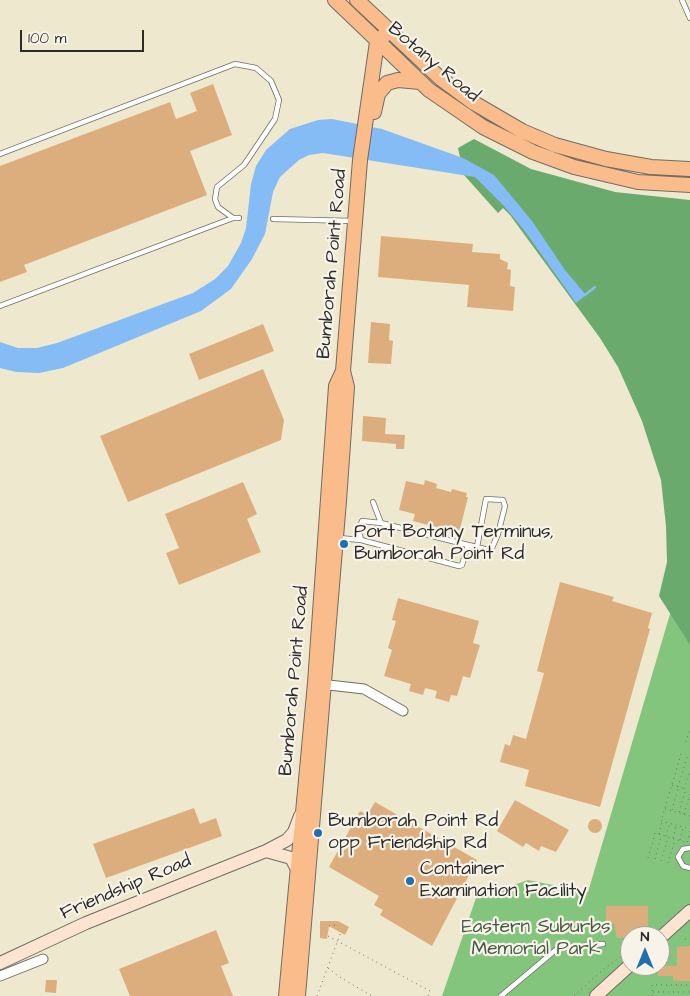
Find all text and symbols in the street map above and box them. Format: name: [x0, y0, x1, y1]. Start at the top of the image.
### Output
street label: Botany Road: [382, 18, 484, 108]
scale bar: [22, 20, 146, 52]
text: 100 m: [28, 28, 67, 49]
street label: Bumborah Point Road: [313, 168, 353, 360]
place label: Port Botany Terminus, Bumborah Point Rd: [354, 522, 554, 566]
marker: Port Botany Terminus, Bumborah Point Rd: [338, 538, 350, 550]
street label: Bumborah Point Road: [275, 585, 315, 777]
place label: Bumborah Point Rd opp Friendship Rd: [328, 811, 498, 855]
marker: Bumborah Point Rd opp Friendship Rd: [312, 827, 324, 839]
street label: Friendship Road: [57, 850, 195, 926]
place label: Container Examination Facility: [420, 859, 587, 903]
marker: Container Examination Facility: [404, 875, 416, 887]
park label: Eastern Suburbs Memorial Park: [462, 917, 610, 961]
north arrow: [620, 926, 670, 976]
text: N: [641, 927, 649, 947]

